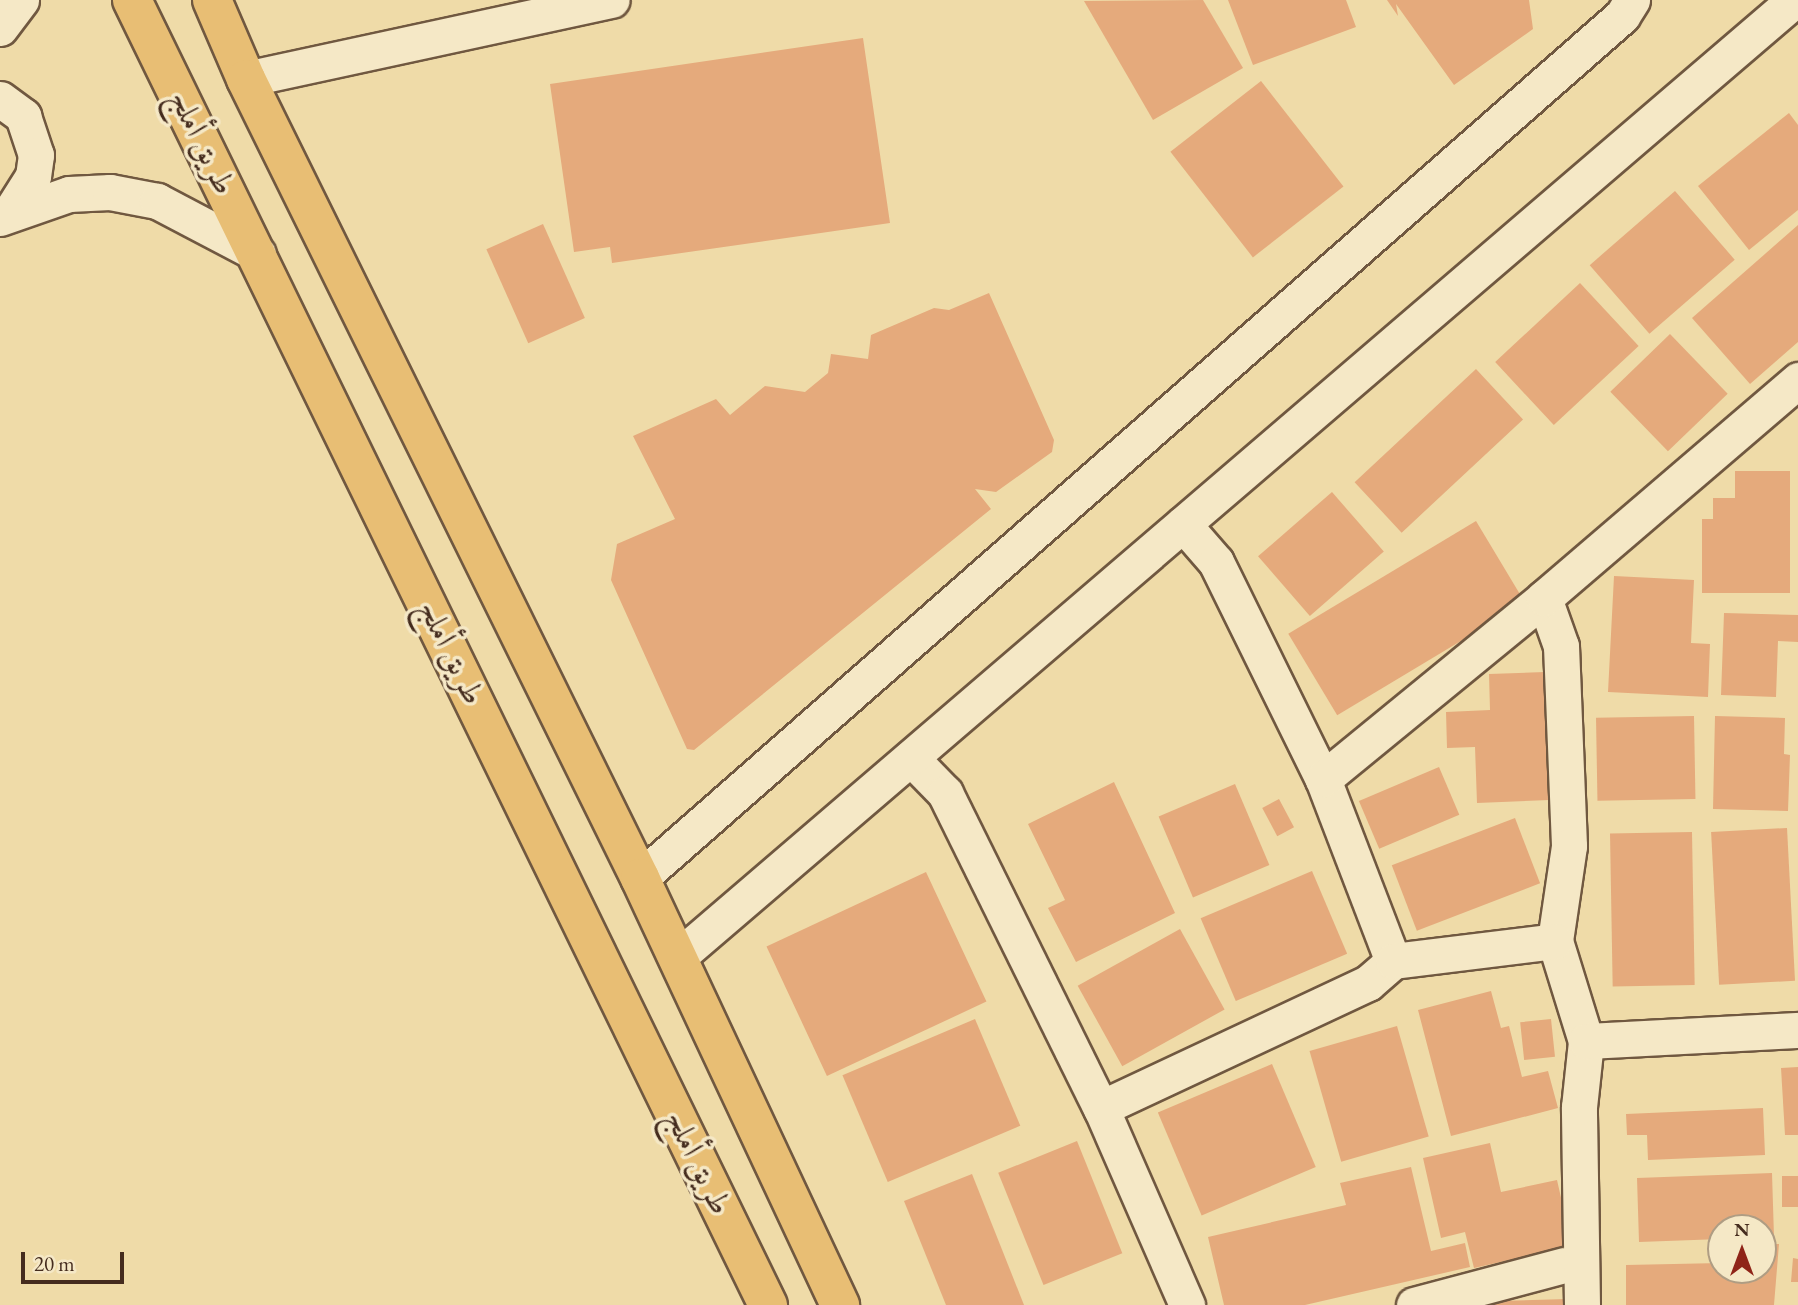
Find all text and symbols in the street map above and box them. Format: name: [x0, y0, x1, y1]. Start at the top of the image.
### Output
street label: طريق أملج: [161, 83, 245, 201]
street label: طريق أملج: [410, 593, 494, 711]
street label: طريق أملج: [657, 1103, 741, 1221]
north arrow: [1707, 1214, 1777, 1284]
text: N: [1734, 1217, 1750, 1242]
scale bar: [24, 1238, 128, 1282]
text: 20 m: [34, 1250, 75, 1277]

